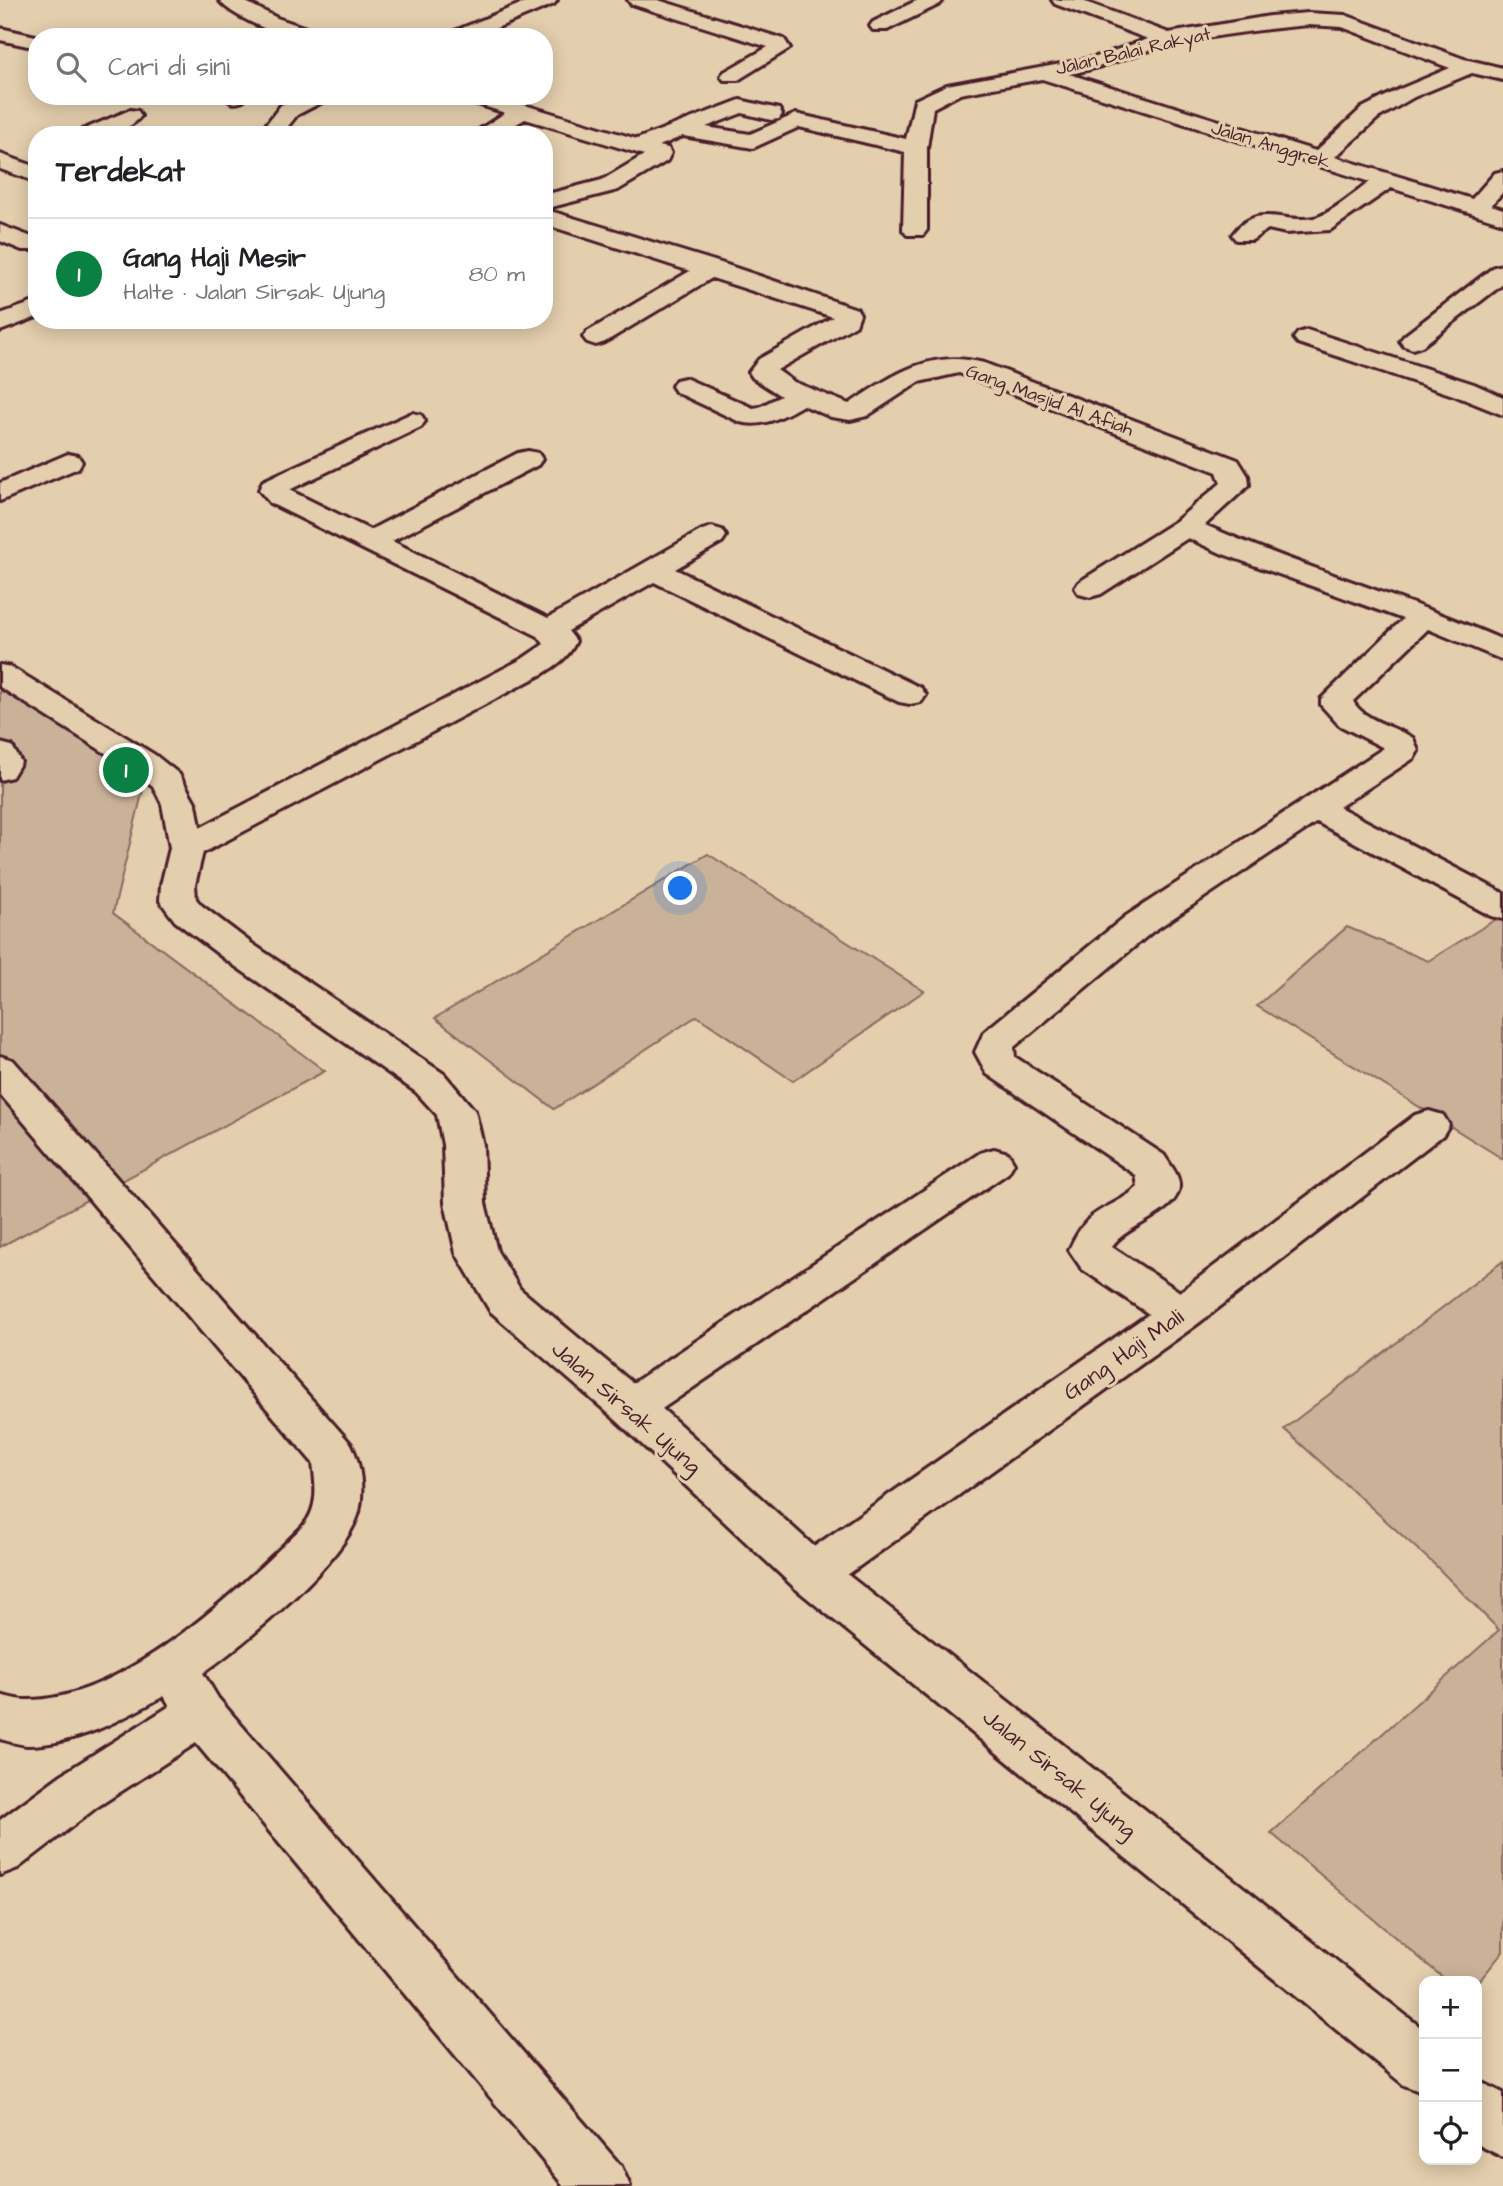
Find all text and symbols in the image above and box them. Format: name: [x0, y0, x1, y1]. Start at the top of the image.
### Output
street label: Jalan Balai Rakyat: [1053, 20, 1214, 83]
search box: [28, 28, 553, 105]
icon: search: [52, 48, 90, 86]
text: Cari di sini: [108, 49, 230, 85]
street label: Jalan Anggrek: [1207, 115, 1334, 177]
text: Terdekat: [56, 151, 185, 193]
text: Gang Haji Mesir: [123, 240, 306, 276]
text: 1: [78, 258, 80, 290]
text: 80 m: [468, 258, 525, 290]
text: Halte · Jalan Sirsak Ujung: [123, 276, 385, 308]
street label: Gang Masjid Al Afiah: [962, 358, 1138, 444]
pin: 1: [103, 744, 149, 796]
your location: [663, 871, 697, 905]
street label: Gang Haji Mali: [1057, 1301, 1191, 1409]
street label: Jalan Sirsak Ujung: [544, 1334, 708, 1483]
street label: Jalan Sirsak Ujung: [975, 1702, 1143, 1847]
map controls: [1419, 1976, 1482, 2165]
button: +: [1419, 1976, 1482, 2039]
button: −: [1419, 2039, 1482, 2102]
button: locate: [1419, 2102, 1482, 2165]

